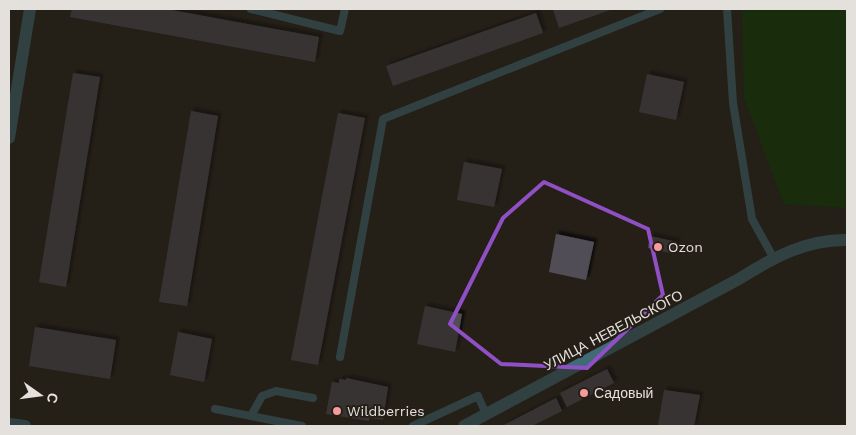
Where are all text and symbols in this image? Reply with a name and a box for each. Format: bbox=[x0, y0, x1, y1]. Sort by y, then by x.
place label: Ozon bbox=[668, 239, 703, 255]
marker: Ozon bbox=[652, 241, 664, 253]
street label: УЛИЦА НЕВЕЛЬСКОГО bbox=[541, 286, 685, 373]
north arrow bbox=[15, 370, 65, 420]
place label: Садовый bbox=[594, 385, 653, 401]
marker: Садовый bbox=[578, 387, 590, 399]
text: С bbox=[44, 391, 62, 405]
place label: Wildberries bbox=[347, 403, 425, 419]
marker: Wildberries bbox=[331, 405, 343, 417]

